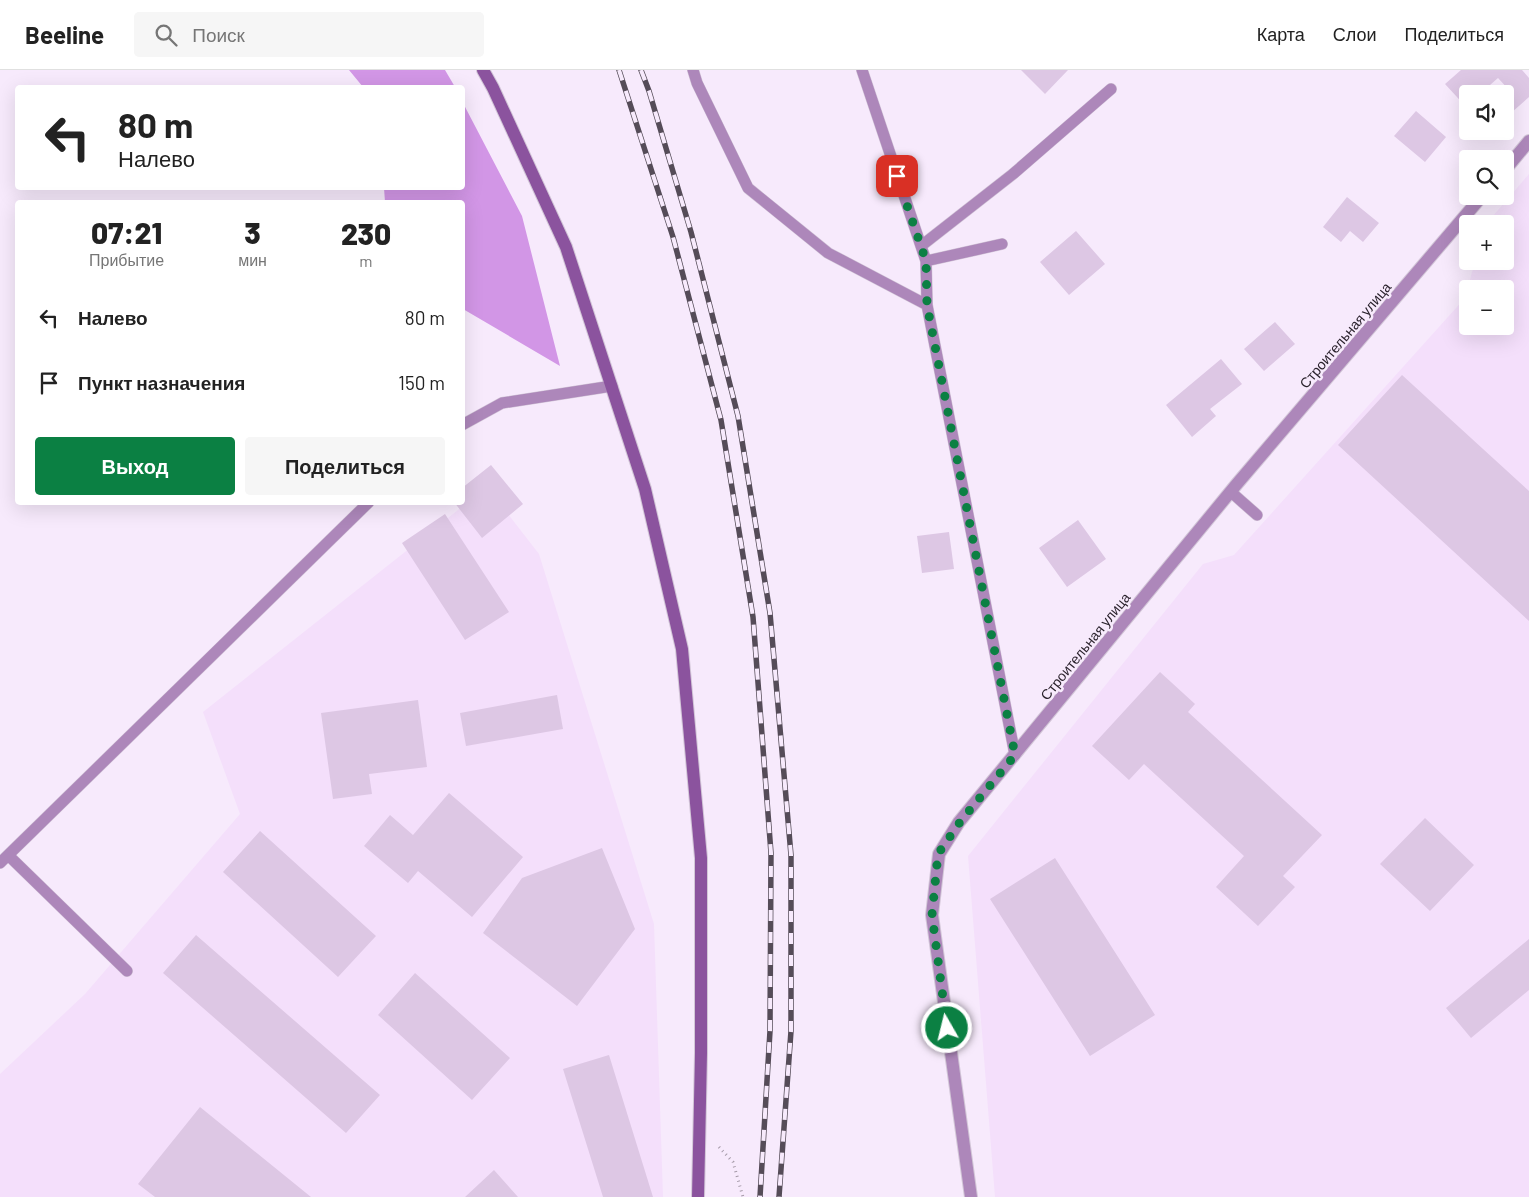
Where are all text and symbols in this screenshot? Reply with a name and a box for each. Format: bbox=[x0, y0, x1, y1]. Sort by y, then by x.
search box bbox=[134, 12, 484, 57]
text: Beeline bbox=[25, 20, 104, 49]
icon: search bbox=[152, 21, 180, 49]
text: Поиск bbox=[192, 23, 245, 46]
text: Карта bbox=[1257, 23, 1305, 45]
text: Слои bbox=[1333, 23, 1377, 45]
text: Поделиться bbox=[1405, 23, 1504, 45]
map controls bbox=[1459, 85, 1514, 335]
button: sound bbox=[1459, 85, 1514, 140]
text: 80 m bbox=[118, 103, 193, 145]
icon: left bbox=[35, 105, 100, 170]
text: Налево bbox=[118, 145, 195, 171]
button: search bbox=[1459, 150, 1514, 205]
pin bbox=[876, 155, 918, 197]
icon: arrive bbox=[883, 162, 911, 190]
text: 07:21 bbox=[91, 214, 162, 250]
text: 3 bbox=[244, 214, 261, 250]
text: 230 bbox=[341, 215, 391, 251]
button: + bbox=[1459, 215, 1514, 270]
text: Прибытие bbox=[89, 250, 164, 269]
text: мин bbox=[238, 250, 267, 269]
text: m bbox=[359, 251, 373, 270]
street label: Строительная улица bbox=[1296, 278, 1395, 392]
button: − bbox=[1459, 280, 1514, 335]
icon: left bbox=[35, 304, 63, 332]
text: Налево bbox=[78, 306, 148, 329]
text: 80 m bbox=[405, 306, 445, 329]
icon: arrive bbox=[35, 369, 63, 397]
text: Пункт назначения bbox=[78, 371, 245, 394]
text: 150 m bbox=[398, 371, 445, 394]
button: Выход bbox=[35, 437, 235, 495]
button: Поделиться bbox=[245, 437, 445, 495]
street label: Строительная улица bbox=[1036, 589, 1134, 703]
position arrow bbox=[920, 1001, 972, 1053]

